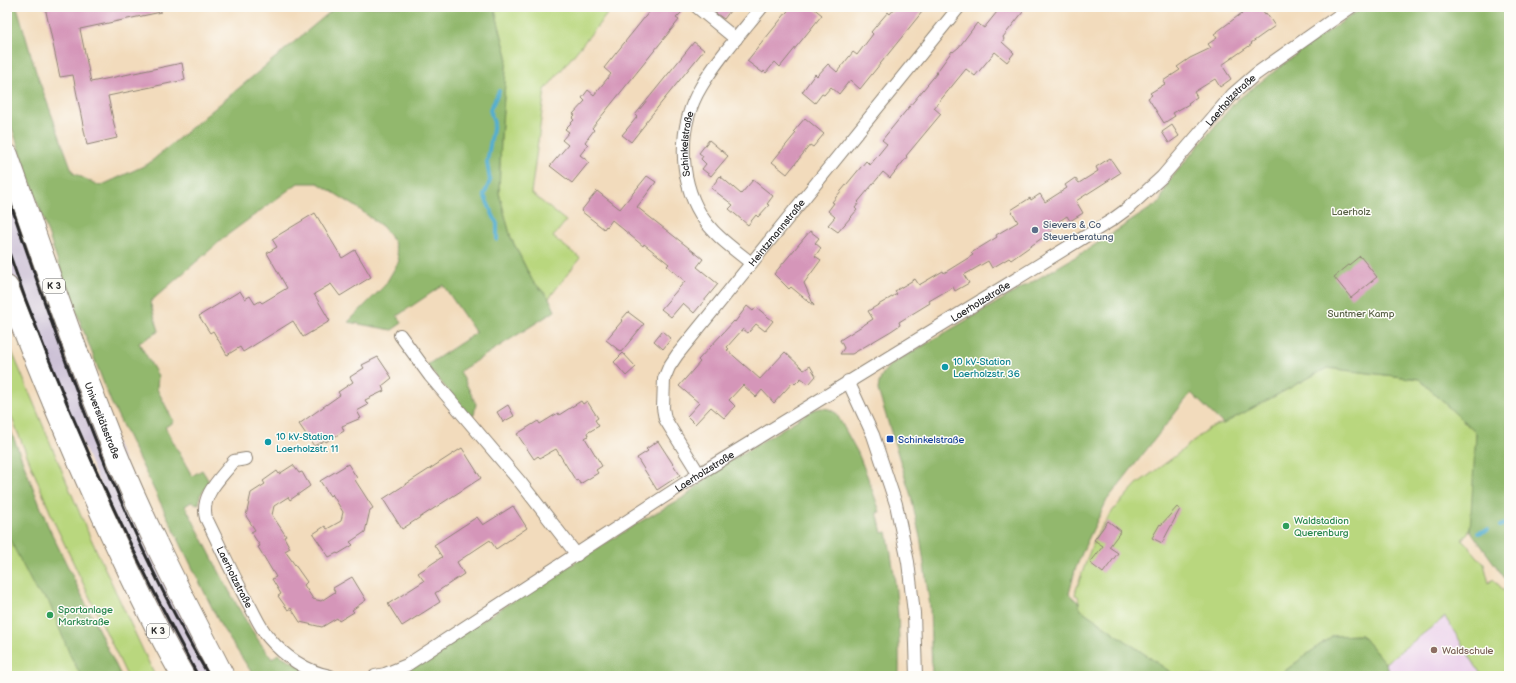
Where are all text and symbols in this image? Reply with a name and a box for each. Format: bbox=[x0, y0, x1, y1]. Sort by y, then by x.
street label: Laerholzstraße bbox=[1203, 72, 1259, 129]
street label: Schinkelstraße bbox=[679, 110, 697, 178]
street label: Heintzmannstraße bbox=[746, 197, 808, 269]
park label: Laerholz bbox=[1332, 206, 1371, 218]
place label: Sievers & Co Steuerberatung bbox=[1043, 219, 1114, 243]
marker: Sievers & Co Steuerberatung bbox=[1030, 225, 1040, 235]
road number: K 3 bbox=[43, 279, 65, 293]
street label: Laerholzstraße bbox=[949, 279, 1013, 325]
park label: Suntmer Kamp bbox=[1328, 308, 1395, 320]
place label: 10 kV-Station Laerholzstr. 36 bbox=[953, 356, 1020, 380]
marker: 10 kV-Station Laerholzstr. 36 bbox=[940, 362, 950, 372]
street label: Universitätsstraße bbox=[81, 380, 122, 461]
place label: 10 kV-Station Laerholzstr. 11 bbox=[276, 431, 338, 455]
marker: Schinkelstraße bbox=[885, 434, 895, 444]
place label: Schinkelstraße bbox=[898, 434, 964, 446]
marker: 10 kV-Station Laerholzstr. 11 bbox=[263, 437, 273, 447]
street label: Laerholzstraße bbox=[673, 449, 737, 495]
place label: Waldstadion Querenburg bbox=[1294, 515, 1349, 539]
marker: Waldstadion Querenburg bbox=[1281, 521, 1291, 531]
street label: Laerholzstraße bbox=[214, 545, 255, 610]
place label: Sportanlage Markstraße bbox=[58, 604, 113, 628]
marker: Sportanlage Markstraße bbox=[45, 610, 55, 620]
road number: K 3 bbox=[147, 624, 169, 638]
marker: Waldschule bbox=[1429, 645, 1439, 655]
place label: Waldschule bbox=[1442, 645, 1494, 657]

